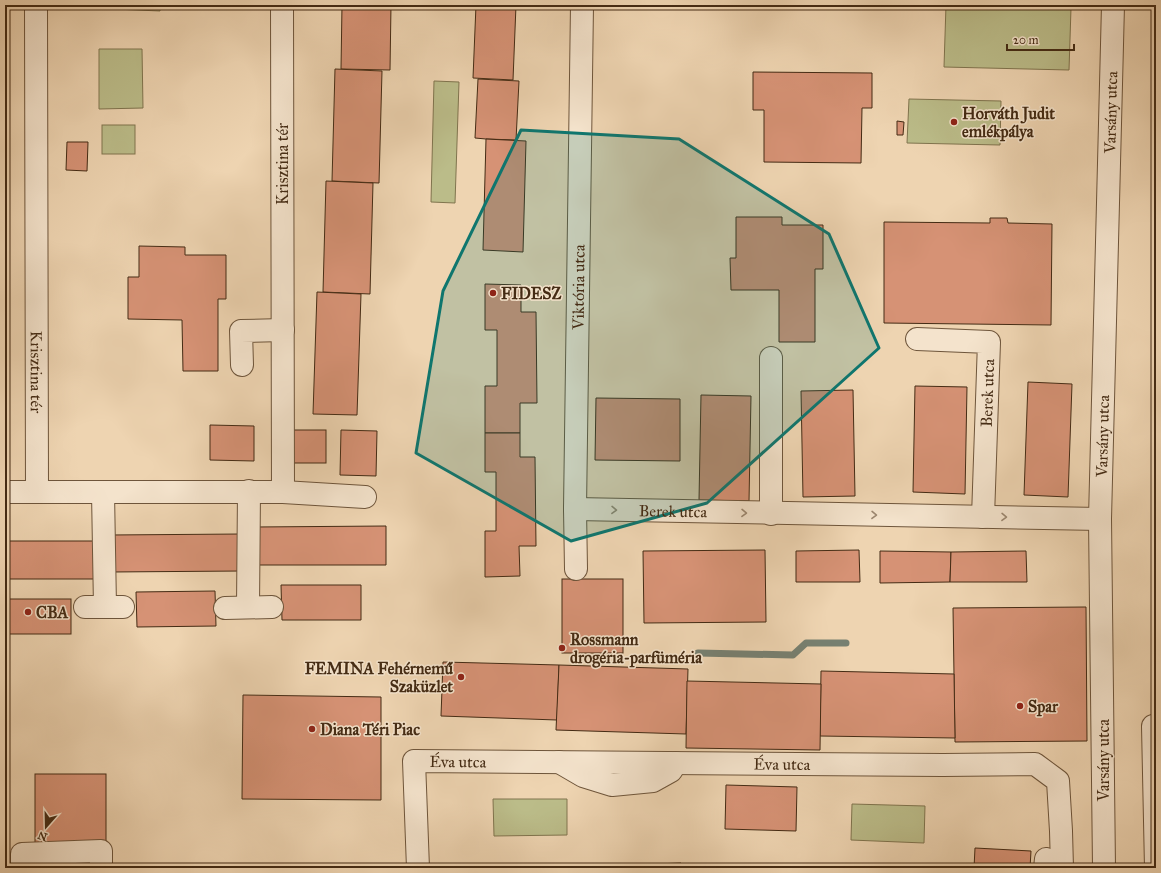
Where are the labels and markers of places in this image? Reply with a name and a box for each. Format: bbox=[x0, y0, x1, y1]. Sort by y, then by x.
place label: Horváth Judit emlékpálya bbox=[962, 104, 1055, 142]
marker: Horváth Judit emlékpálya bbox=[949, 117, 959, 127]
place label: FIDESZ bbox=[501, 284, 561, 303]
marker: FIDESZ bbox=[488, 288, 498, 298]
place label: CBA bbox=[36, 603, 68, 622]
marker: CBA bbox=[23, 607, 33, 617]
place label: Rossmann drogéria-parfüméria bbox=[570, 630, 703, 668]
marker: Rossmann drogéria-parfüméria bbox=[557, 643, 567, 653]
place label: FEMINA Fehérnemű Szaküzlet bbox=[305, 659, 453, 696]
marker: FEMINA Fehérnemű Szaküzlet bbox=[456, 672, 466, 682]
place label: Spar bbox=[1028, 697, 1059, 717]
marker: Spar bbox=[1015, 701, 1025, 711]
place label: Diana Téri Piac bbox=[320, 720, 420, 739]
marker: Diana Téri Piac bbox=[307, 724, 317, 734]

